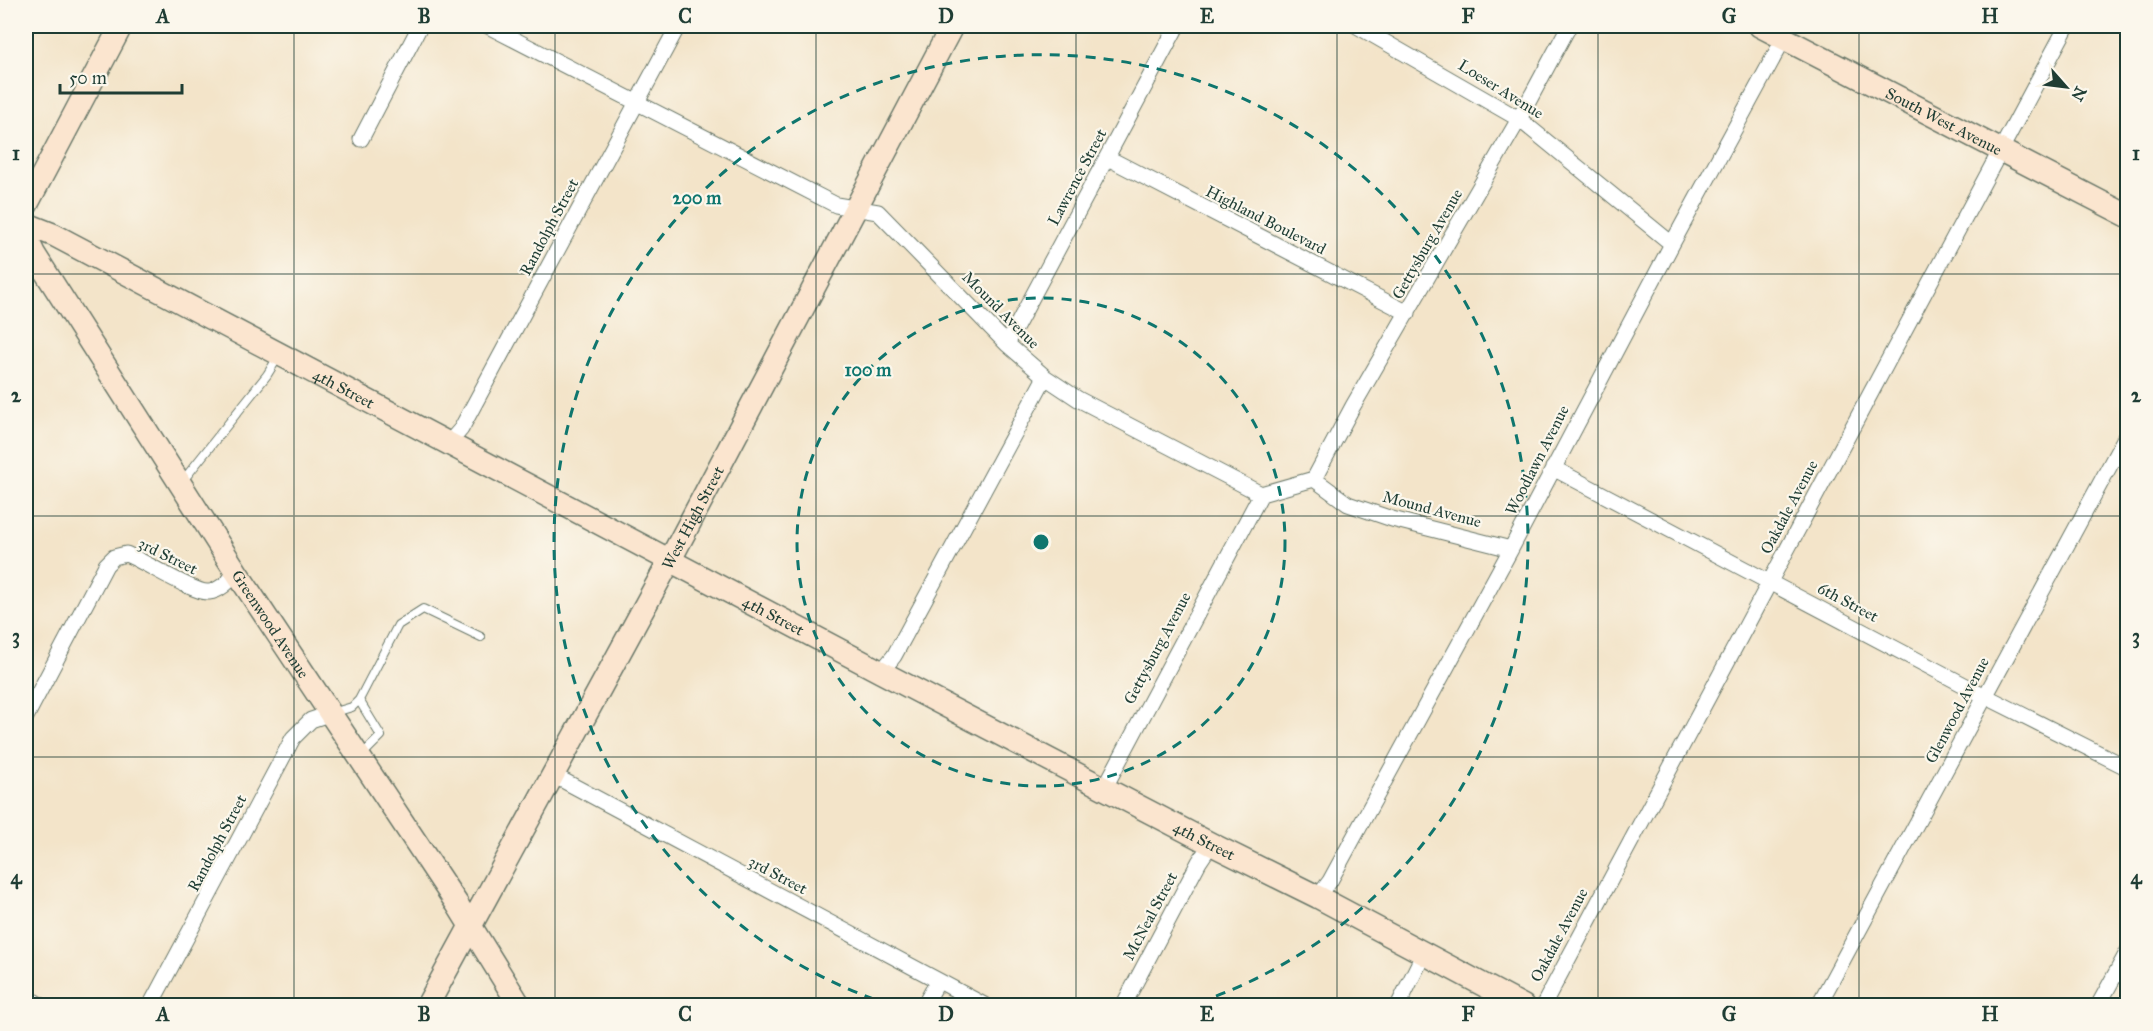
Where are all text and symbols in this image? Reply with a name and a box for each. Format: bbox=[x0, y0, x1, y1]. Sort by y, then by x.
text: A bbox=[154, 4, 170, 28]
text: B bbox=[417, 4, 431, 28]
text: C bbox=[678, 4, 692, 28]
text: D bbox=[938, 4, 954, 28]
text: E bbox=[1200, 4, 1215, 28]
text: F bbox=[1461, 4, 1475, 28]
text: G bbox=[1722, 4, 1737, 28]
text: H bbox=[1981, 4, 1999, 28]
street label: Loeser Avenue bbox=[1455, 55, 1547, 123]
scale bar bbox=[60, 57, 182, 95]
north arrow bbox=[2036, 57, 2096, 117]
text: 50 m bbox=[69, 67, 107, 89]
street label: South West Avenue bbox=[1883, 83, 2006, 159]
text: N bbox=[2067, 83, 2090, 105]
street label: Lawrence Street bbox=[1044, 125, 1111, 229]
text: 1 bbox=[12, 141, 20, 165]
text: 1 bbox=[2132, 141, 2140, 165]
street label: Randolph Street bbox=[515, 175, 583, 279]
street label: Highland Boulevard bbox=[1202, 181, 1329, 259]
street label: Gettysburg Avenue bbox=[1388, 185, 1467, 303]
text: 200 m bbox=[673, 187, 722, 209]
street label: Mound Avenue bbox=[959, 268, 1044, 353]
text: 100 m bbox=[845, 359, 892, 381]
street label: 4th Street bbox=[310, 364, 378, 412]
text: 2 bbox=[11, 383, 22, 407]
text: 2 bbox=[2131, 383, 2142, 407]
street label: Woodlawn Avenue bbox=[1501, 402, 1573, 518]
street label: Oakdale Avenue bbox=[1756, 457, 1822, 557]
street label: West High Street bbox=[657, 462, 728, 572]
street label: Mound Avenue bbox=[1381, 487, 1484, 531]
centre of rings bbox=[1031, 532, 1051, 552]
street label: 3rd Street bbox=[135, 534, 201, 579]
street label: Greenwood Avenue bbox=[228, 566, 314, 682]
street label: 6th Street bbox=[1814, 578, 1882, 626]
street label: Gettysburg Avenue bbox=[1119, 588, 1196, 708]
street label: 4th Street bbox=[740, 591, 808, 639]
text: 3 bbox=[12, 624, 20, 649]
text: 3 bbox=[2132, 624, 2140, 649]
street label: Glenwood Avenue bbox=[1921, 653, 1993, 766]
street label: Randolph Street bbox=[183, 791, 251, 895]
street label: 4th Street bbox=[1170, 817, 1239, 864]
street label: 3rd Street bbox=[745, 852, 811, 898]
text: 4 bbox=[10, 865, 22, 890]
text: 4 bbox=[2130, 865, 2142, 890]
street label: McNeal Street bbox=[1119, 868, 1181, 963]
street label: Oakdale Avenue bbox=[1526, 885, 1592, 985]
text: A bbox=[154, 1002, 170, 1026]
text: B bbox=[417, 1002, 431, 1026]
text: C bbox=[678, 1002, 692, 1026]
text: D bbox=[938, 1002, 954, 1026]
text: E bbox=[1200, 1002, 1215, 1026]
text: F bbox=[1461, 1002, 1475, 1026]
text: G bbox=[1722, 1002, 1737, 1026]
text: H bbox=[1981, 1002, 1999, 1026]

